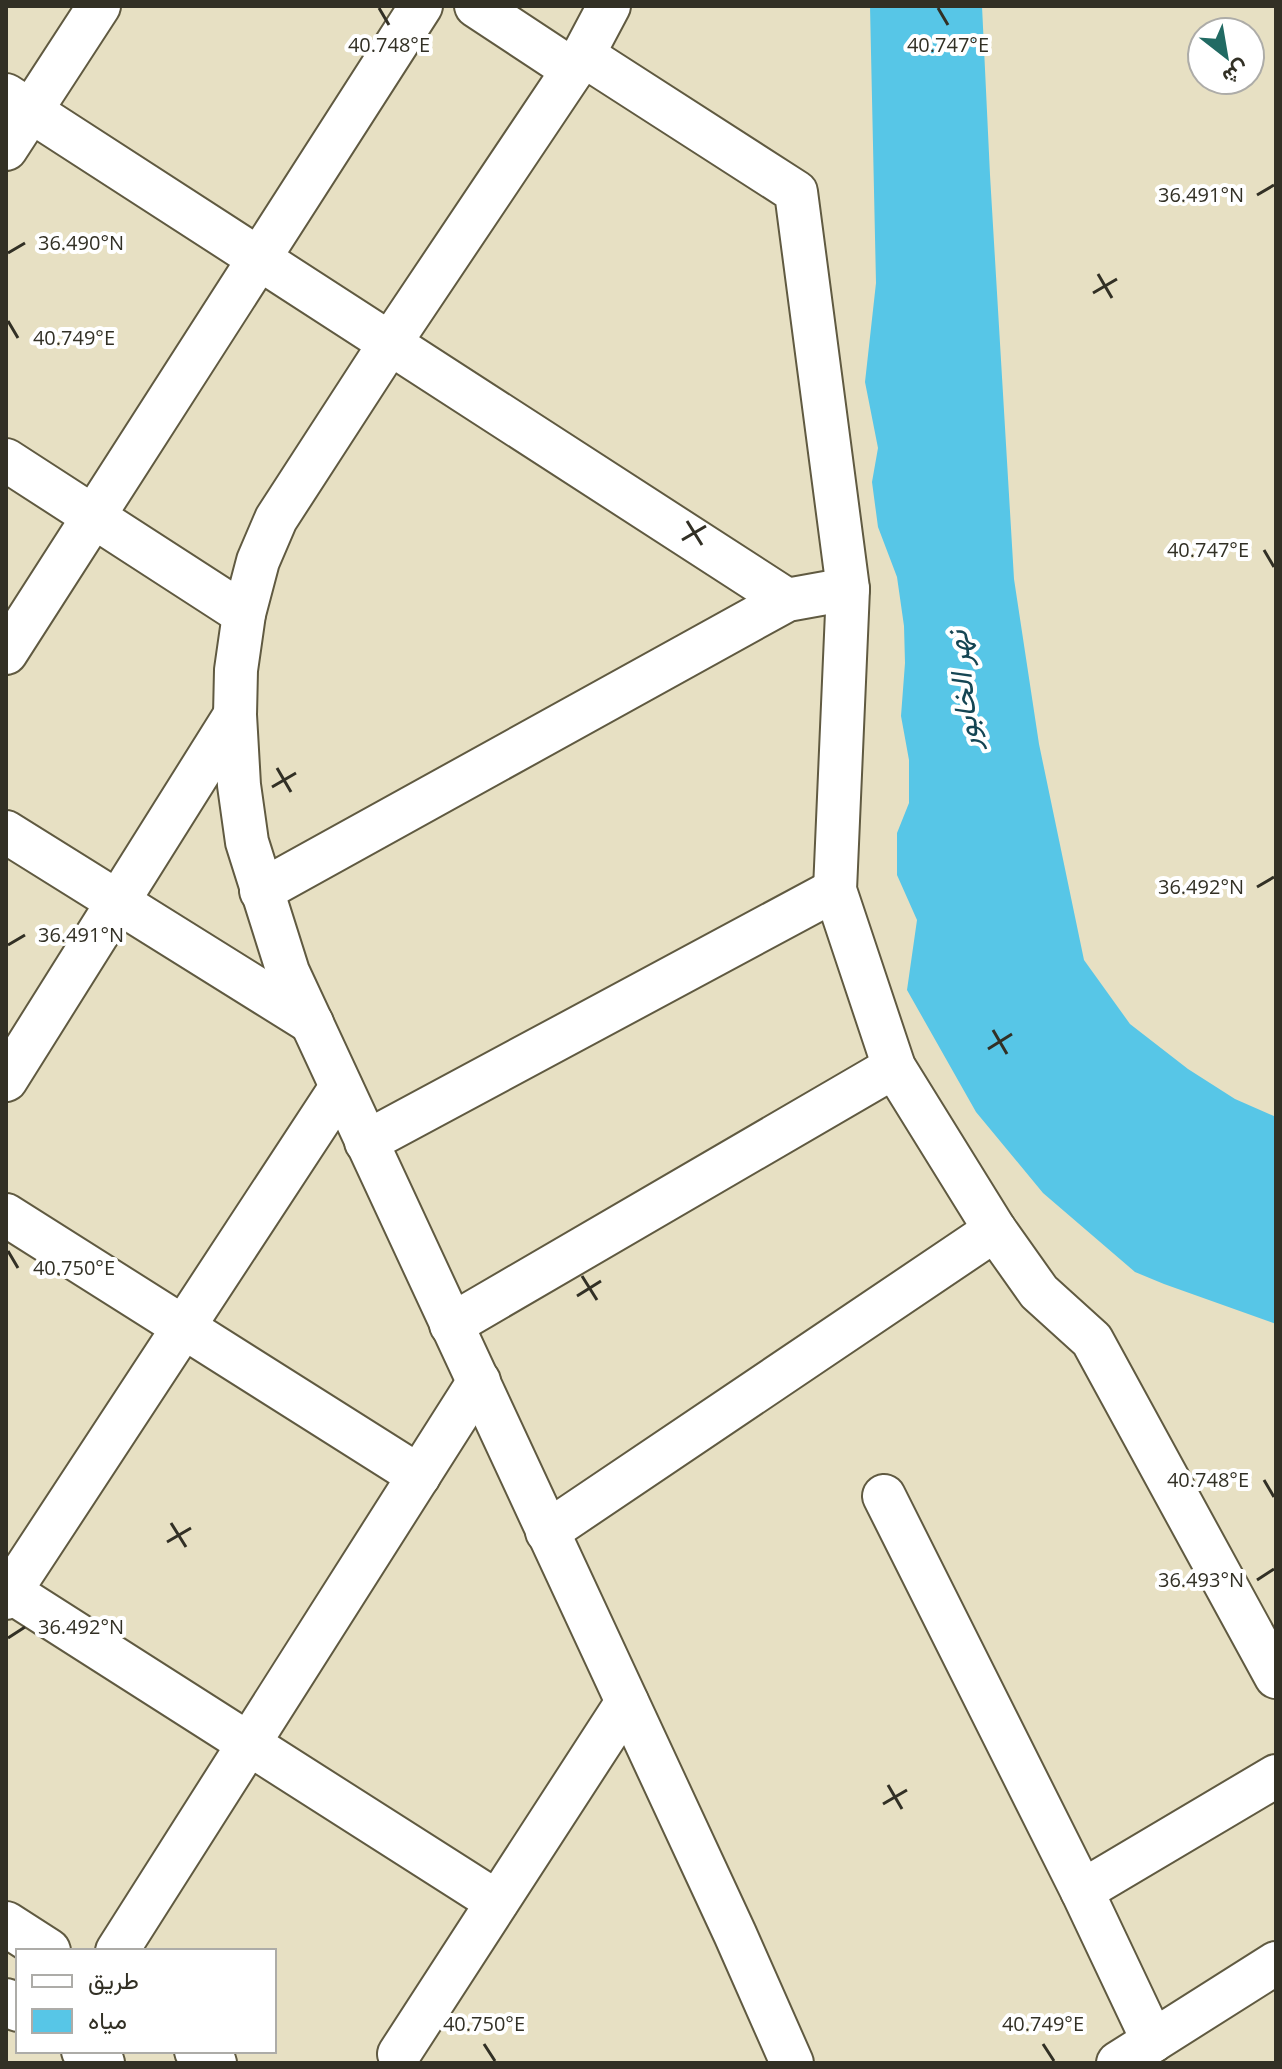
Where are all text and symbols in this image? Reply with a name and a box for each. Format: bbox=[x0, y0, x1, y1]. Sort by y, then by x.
north arrow bbox=[1186, 16, 1266, 96]
text: 40.748°E bbox=[348, 31, 430, 58]
text: 40.747°E bbox=[907, 31, 989, 58]
text: ش bbox=[1218, 54, 1256, 94]
text: 36.491°N bbox=[1158, 181, 1244, 208]
text: 36.490°N bbox=[38, 229, 124, 256]
text: 40.749°E bbox=[33, 324, 115, 351]
text: 40.747°E bbox=[1167, 536, 1249, 563]
water label: نهر الخابور bbox=[935, 627, 988, 754]
text: 36.492°N bbox=[1158, 873, 1244, 900]
text: 36.491°N bbox=[38, 921, 124, 948]
text: 40.750°E bbox=[33, 1254, 115, 1281]
text: 40.748°E bbox=[1167, 1466, 1249, 1493]
text: 36.493°N bbox=[1158, 1566, 1244, 1593]
text: 36.492°N bbox=[38, 1613, 124, 1640]
legend bbox=[16, 1949, 276, 2053]
text: طريق bbox=[88, 1963, 139, 1996]
text: مياه bbox=[88, 2003, 127, 2036]
text: 40.750°E bbox=[443, 2010, 525, 2037]
text: 40.749°E bbox=[1002, 2010, 1084, 2037]

